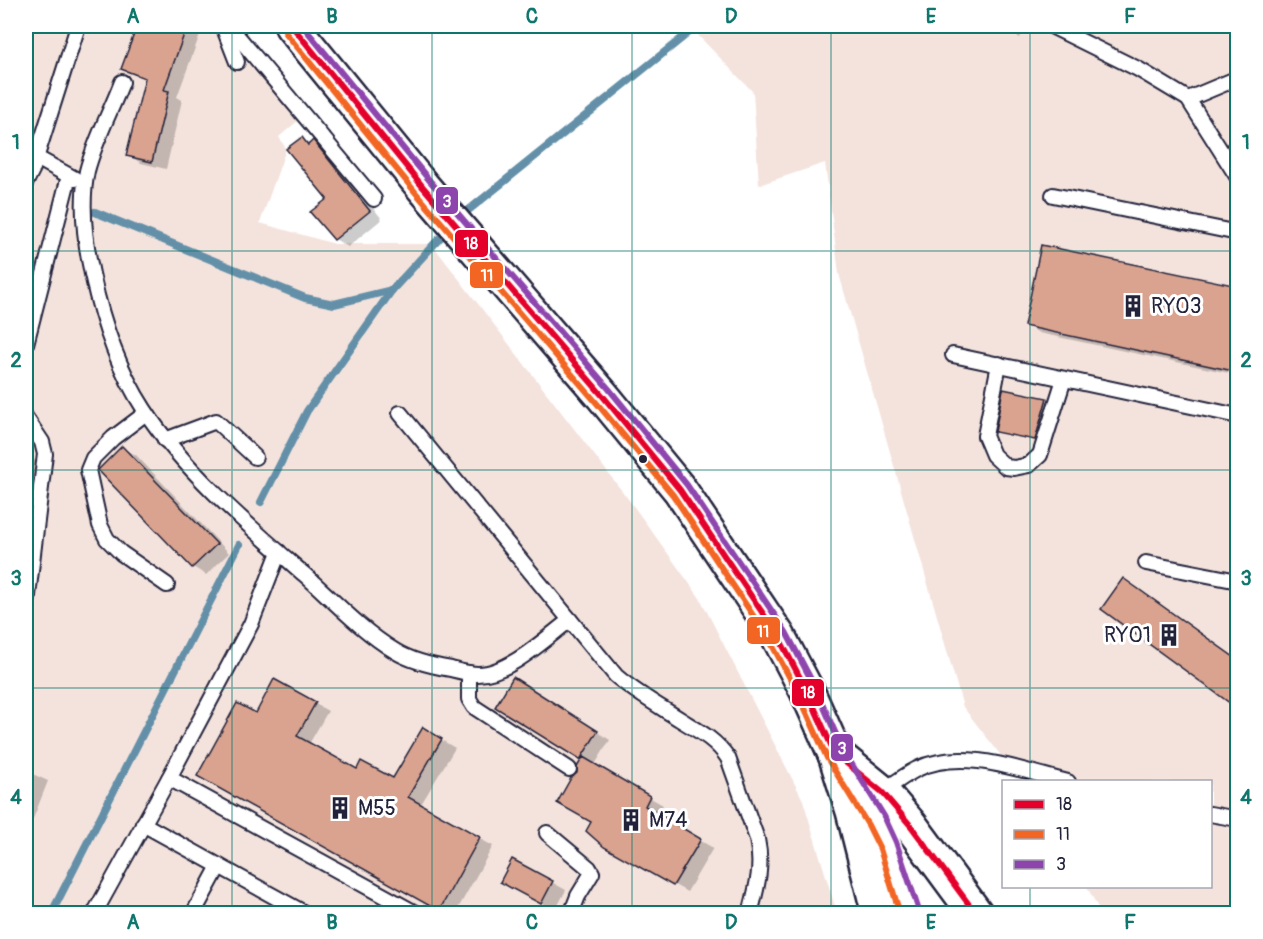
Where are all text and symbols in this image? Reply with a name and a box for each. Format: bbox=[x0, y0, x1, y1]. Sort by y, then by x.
text: A bbox=[127, 4, 140, 29]
text: B bbox=[326, 4, 338, 29]
text: C bbox=[526, 4, 538, 29]
text: D bbox=[725, 4, 738, 29]
text: E bbox=[926, 4, 937, 29]
text: F bbox=[1124, 4, 1136, 29]
text: 1 bbox=[12, 130, 20, 155]
text: 1 bbox=[1242, 130, 1250, 155]
line badge: 3 bbox=[435, 186, 459, 215]
text: 3 bbox=[443, 192, 452, 212]
line badge: 18 bbox=[454, 229, 489, 258]
text: 18 bbox=[464, 234, 478, 254]
line badge: 11 bbox=[469, 261, 504, 289]
text: 11 bbox=[481, 266, 493, 286]
building icon: RY03 bbox=[1120, 293, 1146, 319]
place label: RY03 bbox=[1151, 293, 1201, 320]
text: 2 bbox=[10, 348, 22, 373]
text: 2 bbox=[1240, 348, 1252, 373]
unlabelled marker bbox=[637, 453, 649, 465]
text: 3 bbox=[10, 566, 22, 591]
text: 3 bbox=[1240, 566, 1252, 591]
line badge: 11 bbox=[746, 616, 781, 645]
text: 11 bbox=[757, 622, 769, 642]
place label: RY01 bbox=[1104, 622, 1151, 649]
building icon: RY01 bbox=[1156, 622, 1182, 648]
line badge: 18 bbox=[791, 678, 825, 707]
text: 18 bbox=[801, 683, 815, 703]
line badge: 3 bbox=[830, 733, 854, 762]
text: 3 bbox=[838, 739, 847, 759]
legend bbox=[1002, 780, 1212, 888]
text: 4 bbox=[10, 785, 22, 810]
text: 4 bbox=[1240, 785, 1252, 810]
text: 18 bbox=[1056, 793, 1072, 816]
building icon: M55 bbox=[327, 795, 353, 821]
place label: M55 bbox=[358, 795, 396, 822]
building icon: M74 bbox=[618, 807, 644, 833]
place label: M74 bbox=[649, 807, 687, 834]
text: 11 bbox=[1056, 823, 1070, 846]
text: 3 bbox=[1056, 853, 1066, 876]
text: A bbox=[127, 910, 140, 935]
text: B bbox=[326, 910, 338, 935]
text: C bbox=[526, 910, 538, 935]
text: D bbox=[725, 910, 738, 935]
text: E bbox=[926, 910, 937, 935]
text: F bbox=[1124, 910, 1136, 935]

